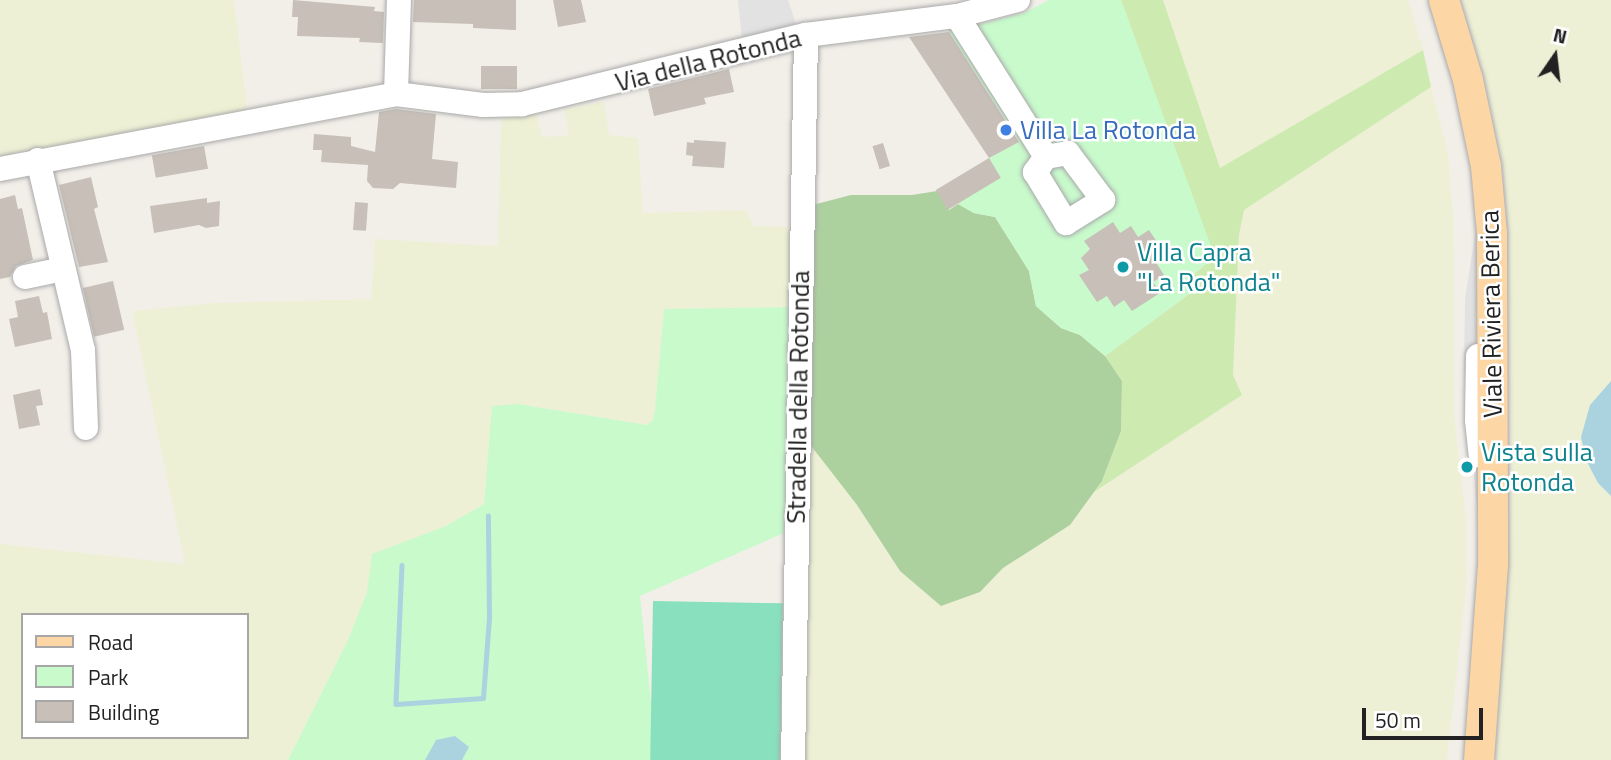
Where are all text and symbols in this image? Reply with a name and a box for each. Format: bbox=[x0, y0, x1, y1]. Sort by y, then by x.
text: N bbox=[1550, 19, 1570, 51]
north arrow bbox=[1520, 21, 1590, 91]
street label: Via della Rotonda bbox=[612, 22, 804, 98]
place label: Villa La Rotonda bbox=[1020, 114, 1196, 146]
marker: Villa La Rotonda bbox=[998, 122, 1014, 138]
street label: Viale Riviera Berica bbox=[1474, 210, 1508, 418]
place label: Villa Capra "La Rotonda" bbox=[1137, 236, 1280, 298]
marker: Villa Capra "La Rotonda" bbox=[1115, 259, 1131, 275]
street label: Stradella della Rotonda bbox=[780, 270, 816, 524]
place label: Vista sulla Rotonda bbox=[1481, 436, 1593, 498]
marker: Vista sulla Rotonda bbox=[1459, 459, 1475, 475]
legend bbox=[21, 613, 248, 739]
text: Road bbox=[88, 626, 133, 658]
text: Park bbox=[88, 661, 128, 693]
scale bar bbox=[1366, 694, 1487, 738]
text: Building bbox=[88, 696, 159, 728]
text: 50 m bbox=[1375, 704, 1421, 736]

